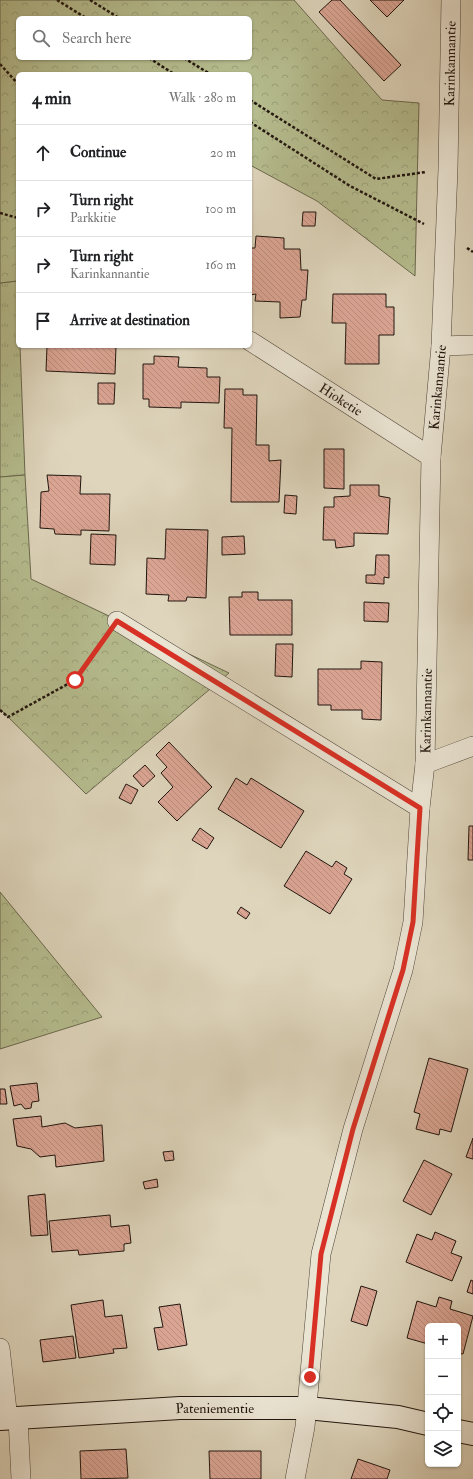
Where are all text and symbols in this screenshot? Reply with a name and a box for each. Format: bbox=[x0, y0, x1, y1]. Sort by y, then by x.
search box bbox=[16, 16, 252, 60]
street label: Karinkannantie bbox=[441, 21, 459, 106]
icon: search bbox=[30, 27, 52, 49]
text: Search here bbox=[62, 29, 131, 48]
text: 4 min bbox=[32, 88, 71, 109]
text: Walk · 280 m bbox=[169, 90, 236, 106]
icon: ahead bbox=[32, 142, 54, 164]
text: Continue bbox=[70, 143, 126, 162]
text: 20 m bbox=[210, 145, 236, 161]
text: Turn right bbox=[70, 191, 133, 210]
icon: right bbox=[32, 198, 54, 220]
text: 100 m bbox=[205, 201, 236, 217]
text: Parkkitie bbox=[70, 210, 116, 226]
text: Turn right bbox=[70, 247, 133, 266]
icon: right bbox=[32, 254, 54, 276]
text: 160 m bbox=[205, 257, 236, 273]
text: Karinkannantie bbox=[70, 266, 149, 282]
icon: arrive bbox=[32, 310, 54, 332]
text: Arrive at destination bbox=[70, 311, 190, 330]
street label: Karinkannantie bbox=[425, 344, 450, 431]
street label: Hioketie bbox=[316, 379, 366, 420]
street label: Karinkannantie bbox=[417, 668, 435, 754]
route start bbox=[66, 671, 84, 689]
map controls bbox=[425, 1323, 461, 1467]
button: + bbox=[425, 1323, 461, 1359]
button: − bbox=[425, 1359, 461, 1395]
route end bbox=[301, 1368, 319, 1386]
button: locate bbox=[425, 1395, 461, 1431]
street label: Pateniementie bbox=[175, 1399, 254, 1417]
button: layers bbox=[425, 1431, 461, 1467]

